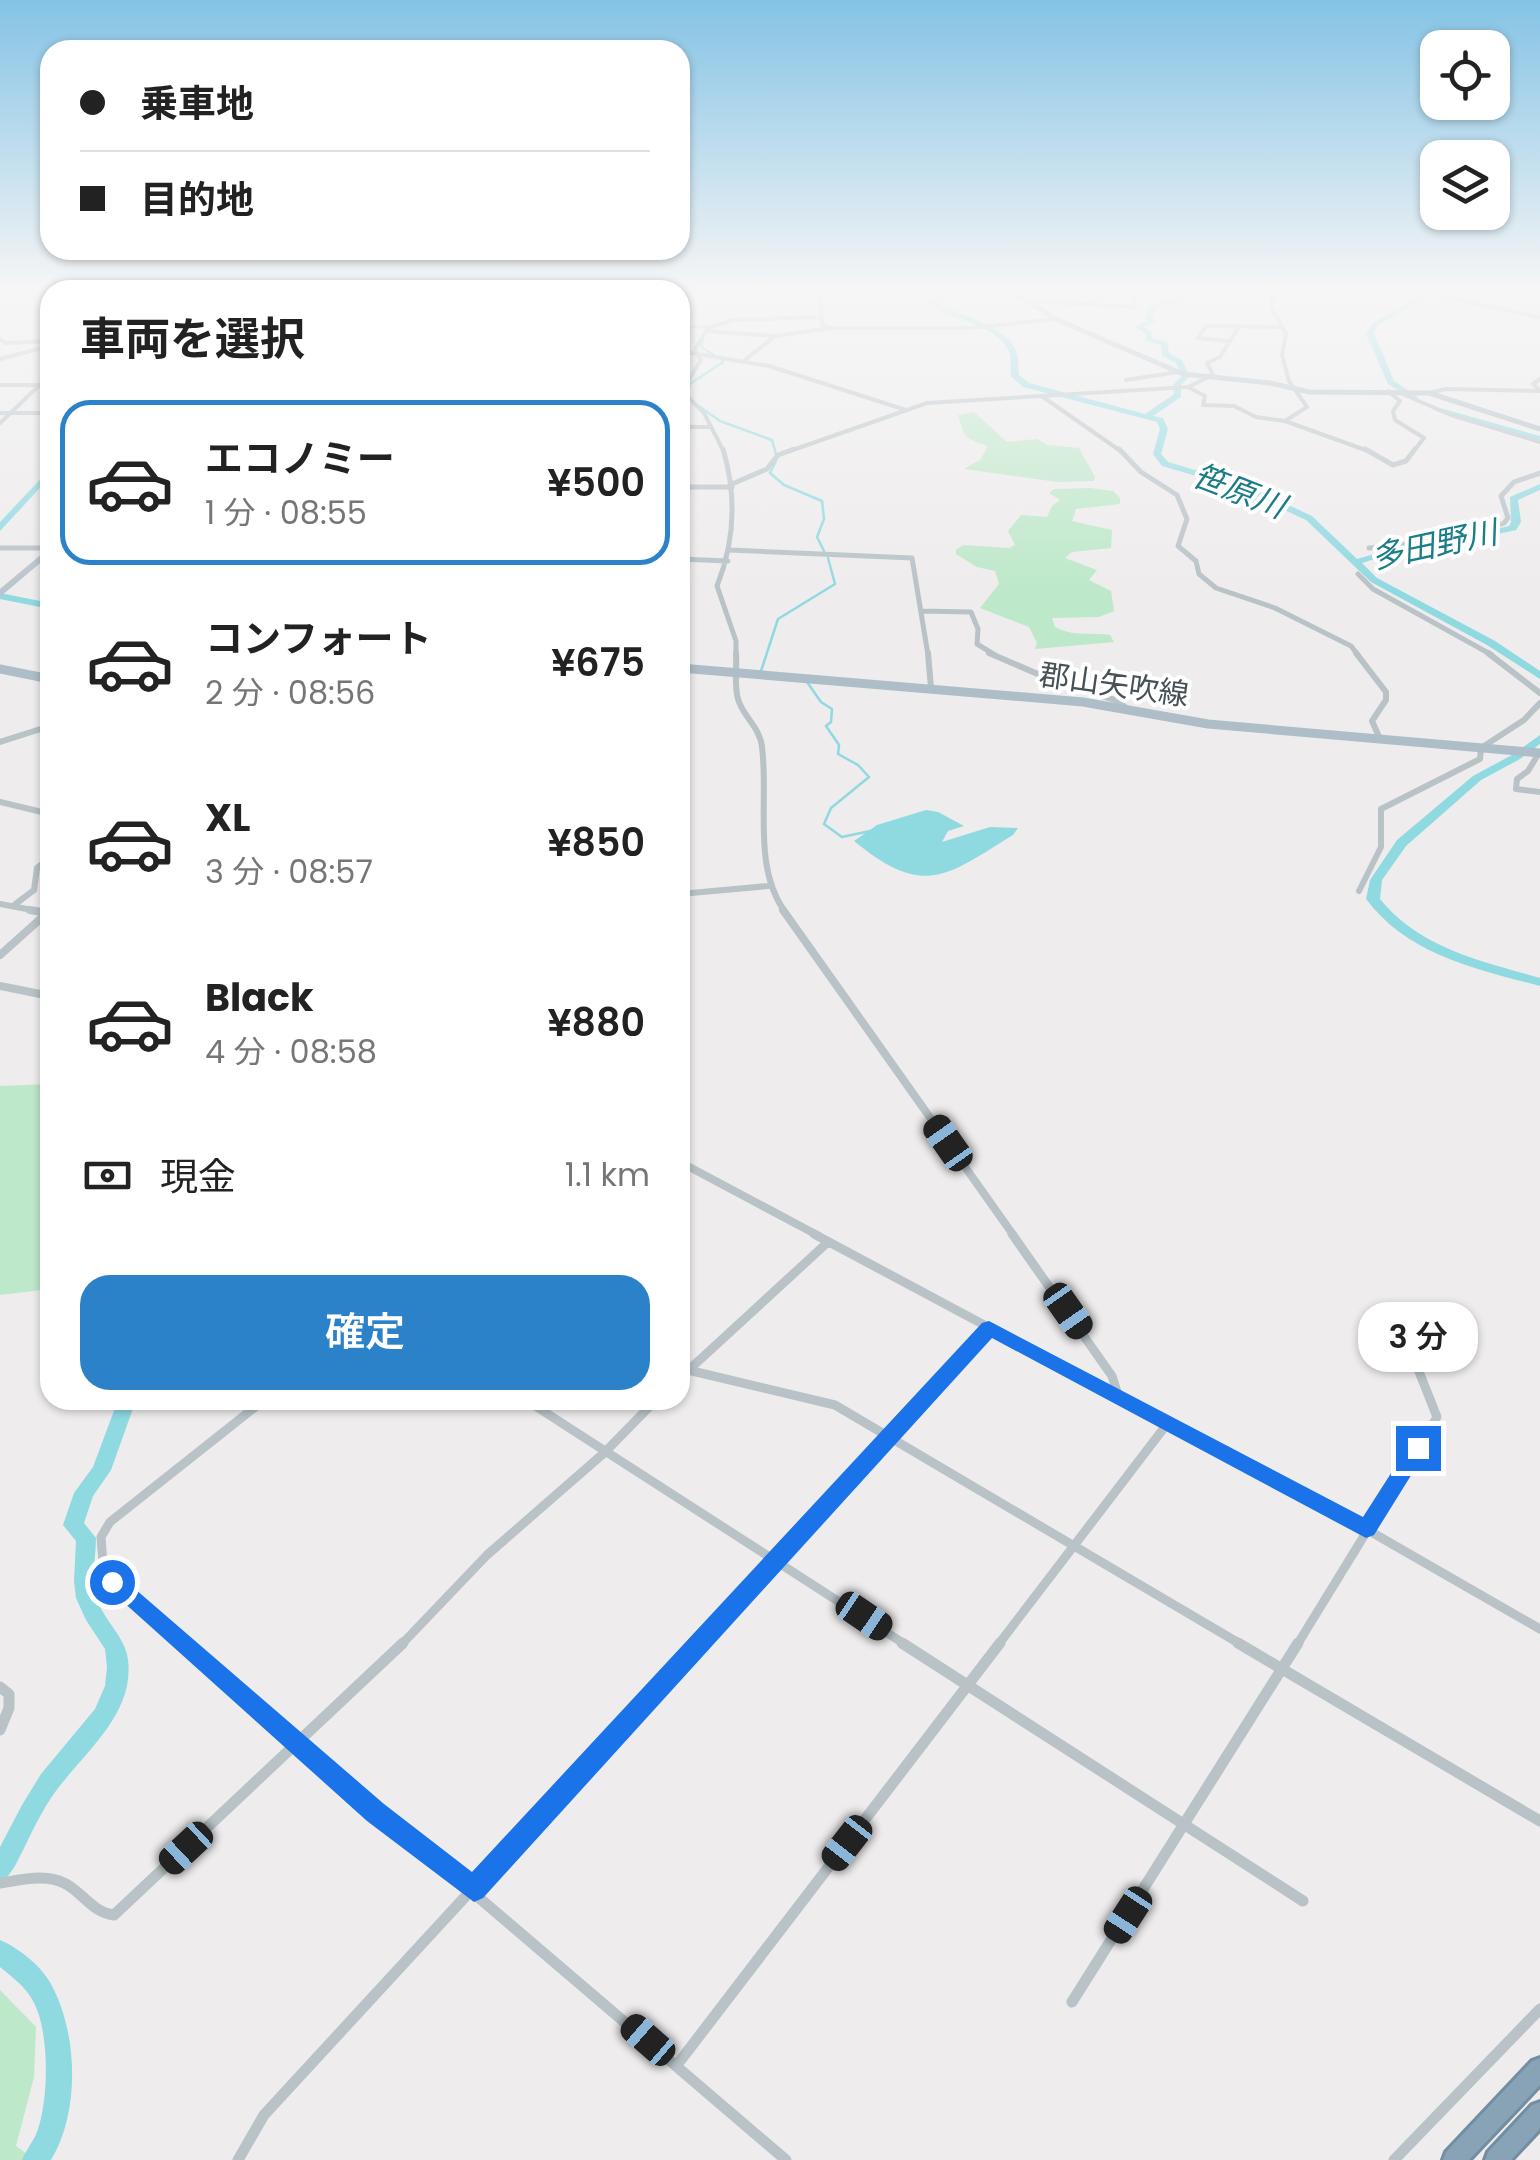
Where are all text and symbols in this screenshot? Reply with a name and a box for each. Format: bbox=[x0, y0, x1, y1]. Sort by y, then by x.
map controls bbox=[1420, 30, 1510, 230]
button: locate bbox=[1420, 30, 1510, 120]
text: 乗車地 bbox=[140, 77, 254, 130]
button: layers bbox=[1420, 140, 1510, 230]
text: 目的地 bbox=[140, 173, 254, 226]
text: 車両を選択 bbox=[80, 308, 305, 371]
text: エコノミー bbox=[205, 432, 395, 485]
icon: car bbox=[85, 438, 175, 528]
water label: 笹原川 bbox=[1186, 452, 1295, 530]
text: ¥500 bbox=[547, 456, 645, 509]
text: 1 分 · 08:55 bbox=[205, 490, 367, 535]
water label: 多田野川 bbox=[1367, 509, 1504, 580]
text: コンフォート bbox=[205, 612, 432, 665]
icon: car bbox=[85, 618, 175, 708]
text: ¥675 bbox=[551, 636, 645, 689]
street label: 郡山矢吹線 bbox=[1037, 653, 1191, 716]
text: 2 分 · 08:56 bbox=[205, 670, 375, 715]
text: XL bbox=[205, 791, 250, 844]
icon: car bbox=[85, 798, 175, 888]
text: ¥850 bbox=[547, 816, 645, 869]
text: 3 分 · 08:57 bbox=[205, 849, 373, 894]
text: Black bbox=[205, 971, 314, 1024]
icon: car bbox=[85, 978, 175, 1068]
text: ¥880 bbox=[547, 996, 645, 1049]
text: 4 分 · 08:58 bbox=[205, 1029, 377, 1074]
car bbox=[919, 1110, 977, 1176]
icon: cash bbox=[80, 1148, 135, 1203]
text: 現金 bbox=[160, 1150, 236, 1203]
text: 1.1 km bbox=[565, 1152, 650, 1197]
button: 確定 bbox=[80, 1275, 650, 1390]
car bbox=[1039, 1278, 1097, 1344]
callout: 3 分 bbox=[1358, 1303, 1478, 1373]
text: 3 分 bbox=[1389, 1314, 1447, 1359]
route end bbox=[1396, 1426, 1441, 1471]
route start bbox=[90, 1560, 135, 1605]
car bbox=[831, 1587, 897, 1645]
car bbox=[817, 1810, 877, 1876]
car bbox=[154, 1817, 218, 1879]
car bbox=[1099, 1882, 1157, 1948]
car bbox=[616, 2009, 680, 2071]

